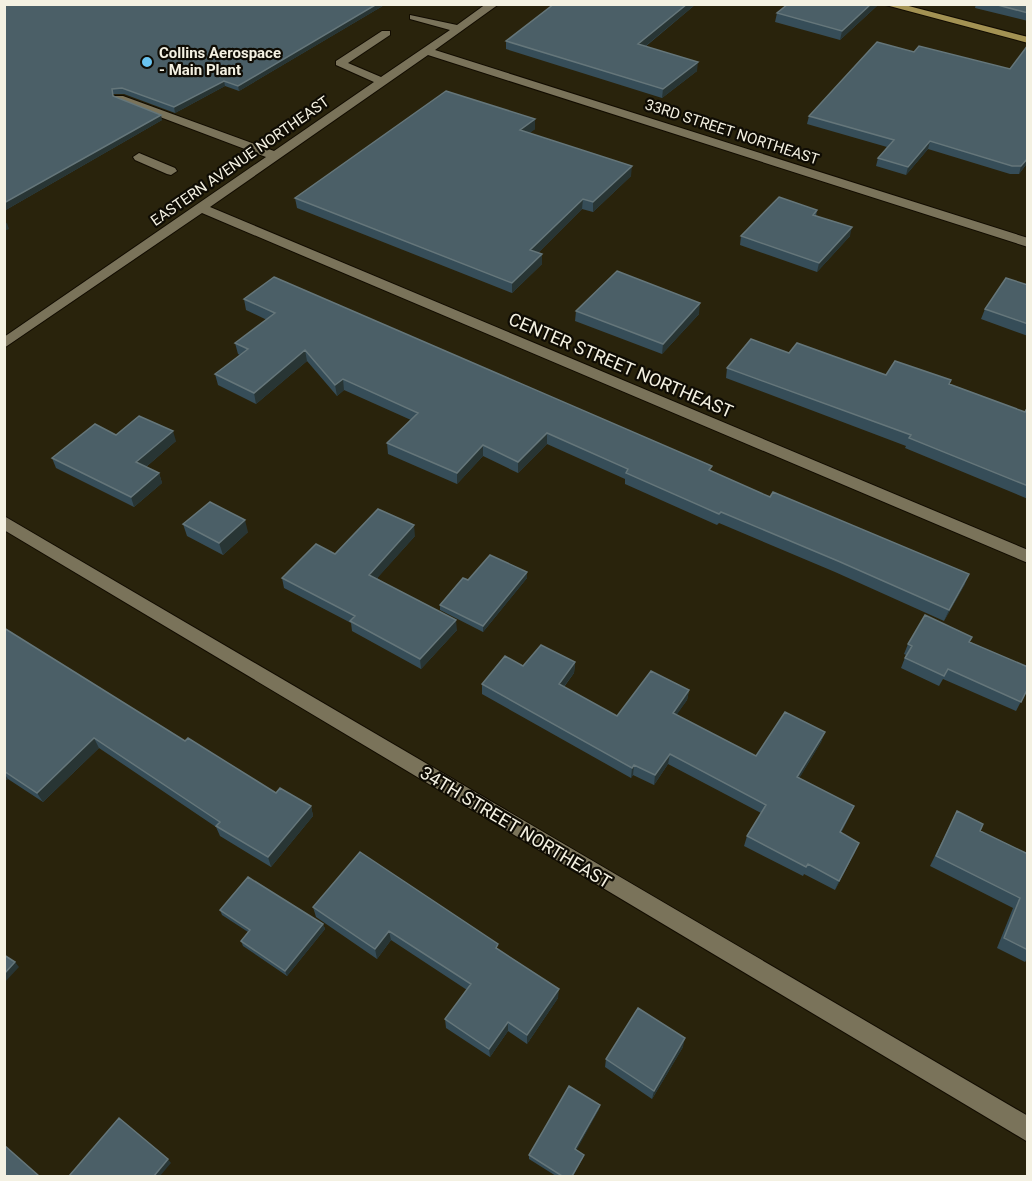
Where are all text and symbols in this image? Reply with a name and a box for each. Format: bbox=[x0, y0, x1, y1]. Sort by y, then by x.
place label: Collins Aerospace - Main Plant bbox=[159, 44, 281, 79]
marker: Collins Aerospace - Main Plant bbox=[140, 55, 154, 69]
street label: EASTERN AVENUE NORTHEAST bbox=[147, 92, 333, 230]
street label: 33RD STREET NORTHEAST bbox=[643, 95, 821, 169]
street label: CENTER STREET NORTHEAST bbox=[506, 308, 737, 422]
street label: 34TH STREET NORTHEAST bbox=[417, 762, 615, 892]

